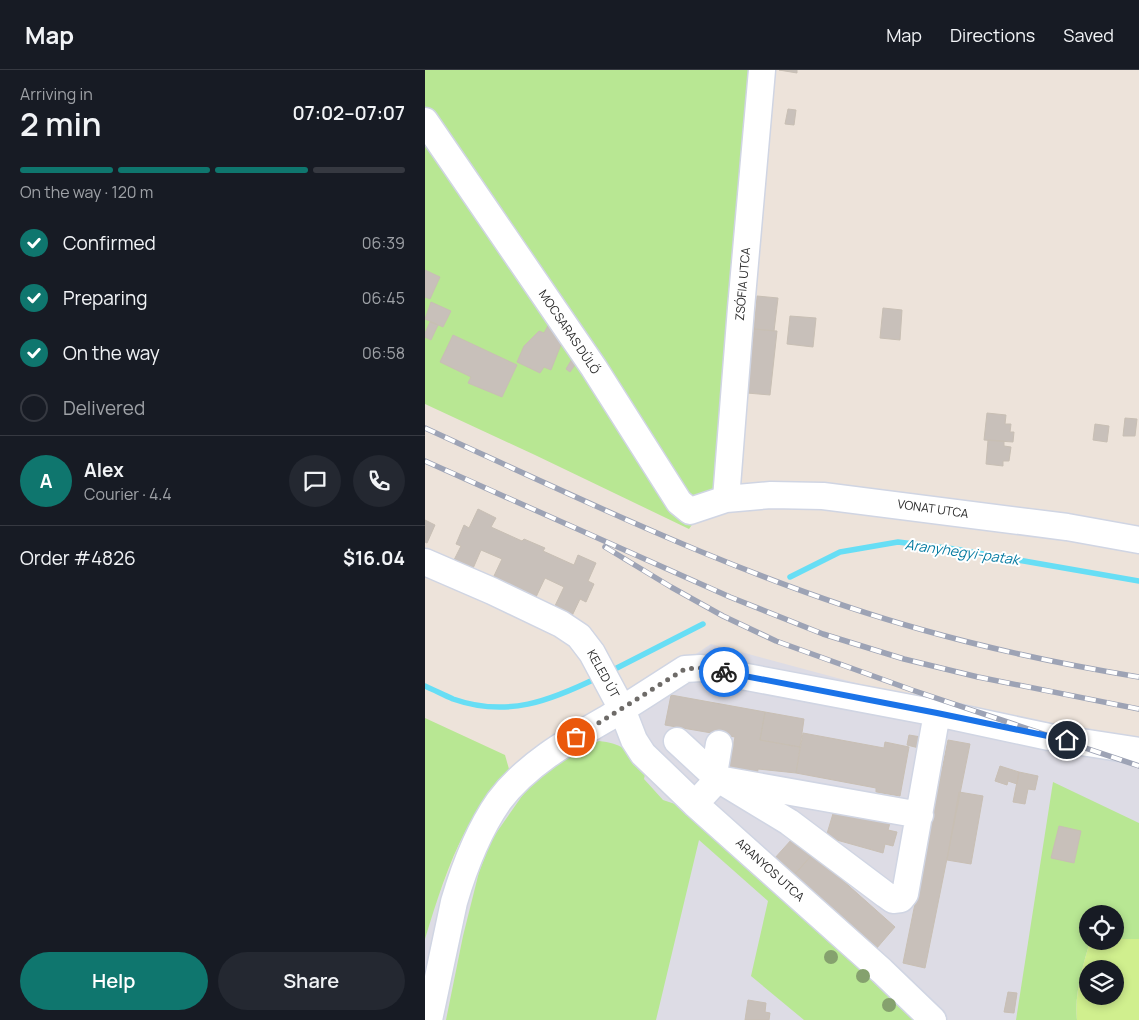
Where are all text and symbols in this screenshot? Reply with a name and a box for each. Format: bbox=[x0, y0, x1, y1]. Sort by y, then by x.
text: Map bbox=[25, 18, 74, 51]
text: Map bbox=[886, 23, 922, 47]
text: Directions bbox=[950, 23, 1035, 47]
text: Saved bbox=[1063, 23, 1114, 47]
text: Arriving in bbox=[20, 83, 93, 105]
text: 07:02–07:07 bbox=[293, 100, 405, 126]
text: 2 min bbox=[20, 102, 102, 146]
text: On the way · 120 m bbox=[20, 181, 153, 203]
icon: check bbox=[20, 229, 48, 257]
text: Confirmed bbox=[63, 230, 156, 256]
text: 06:39 bbox=[362, 232, 405, 254]
street label: ZSÓFIA UTCA bbox=[731, 246, 754, 321]
icon: check bbox=[20, 284, 48, 312]
text: Preparing bbox=[63, 285, 148, 311]
street label: MOCSARAS DŰLŐ bbox=[535, 286, 604, 378]
text: 06:45 bbox=[362, 287, 405, 309]
icon: check bbox=[20, 339, 48, 367]
text: On the way bbox=[63, 340, 160, 366]
text: 06:58 bbox=[362, 342, 405, 364]
text: Delivered bbox=[63, 395, 145, 421]
button: chat bbox=[289, 455, 341, 507]
button: phone bbox=[353, 455, 405, 507]
text: Alex bbox=[84, 457, 124, 483]
text: A bbox=[40, 468, 52, 494]
text: Courier · 4.4 bbox=[84, 483, 172, 505]
street label: VONAT UTCA bbox=[896, 495, 970, 522]
water label: Aranyhegyi-patak bbox=[904, 534, 1022, 569]
text: Order #4826 bbox=[20, 545, 136, 571]
text: $16.04 bbox=[343, 545, 405, 571]
street label: KELED ÚT bbox=[583, 646, 624, 702]
courier bbox=[699, 647, 749, 697]
icon: bike bbox=[710, 658, 738, 686]
pin bbox=[555, 716, 597, 758]
pin bbox=[1046, 719, 1088, 761]
icon: bag bbox=[562, 723, 590, 751]
icon: home bbox=[1053, 726, 1081, 754]
street label: ARANYOS UTCA bbox=[732, 834, 809, 905]
map controls bbox=[1079, 905, 1124, 1005]
button: locate bbox=[1079, 905, 1124, 950]
button: Help bbox=[20, 952, 208, 1010]
button: Share bbox=[218, 952, 405, 1010]
button: layers bbox=[1079, 960, 1124, 1005]

